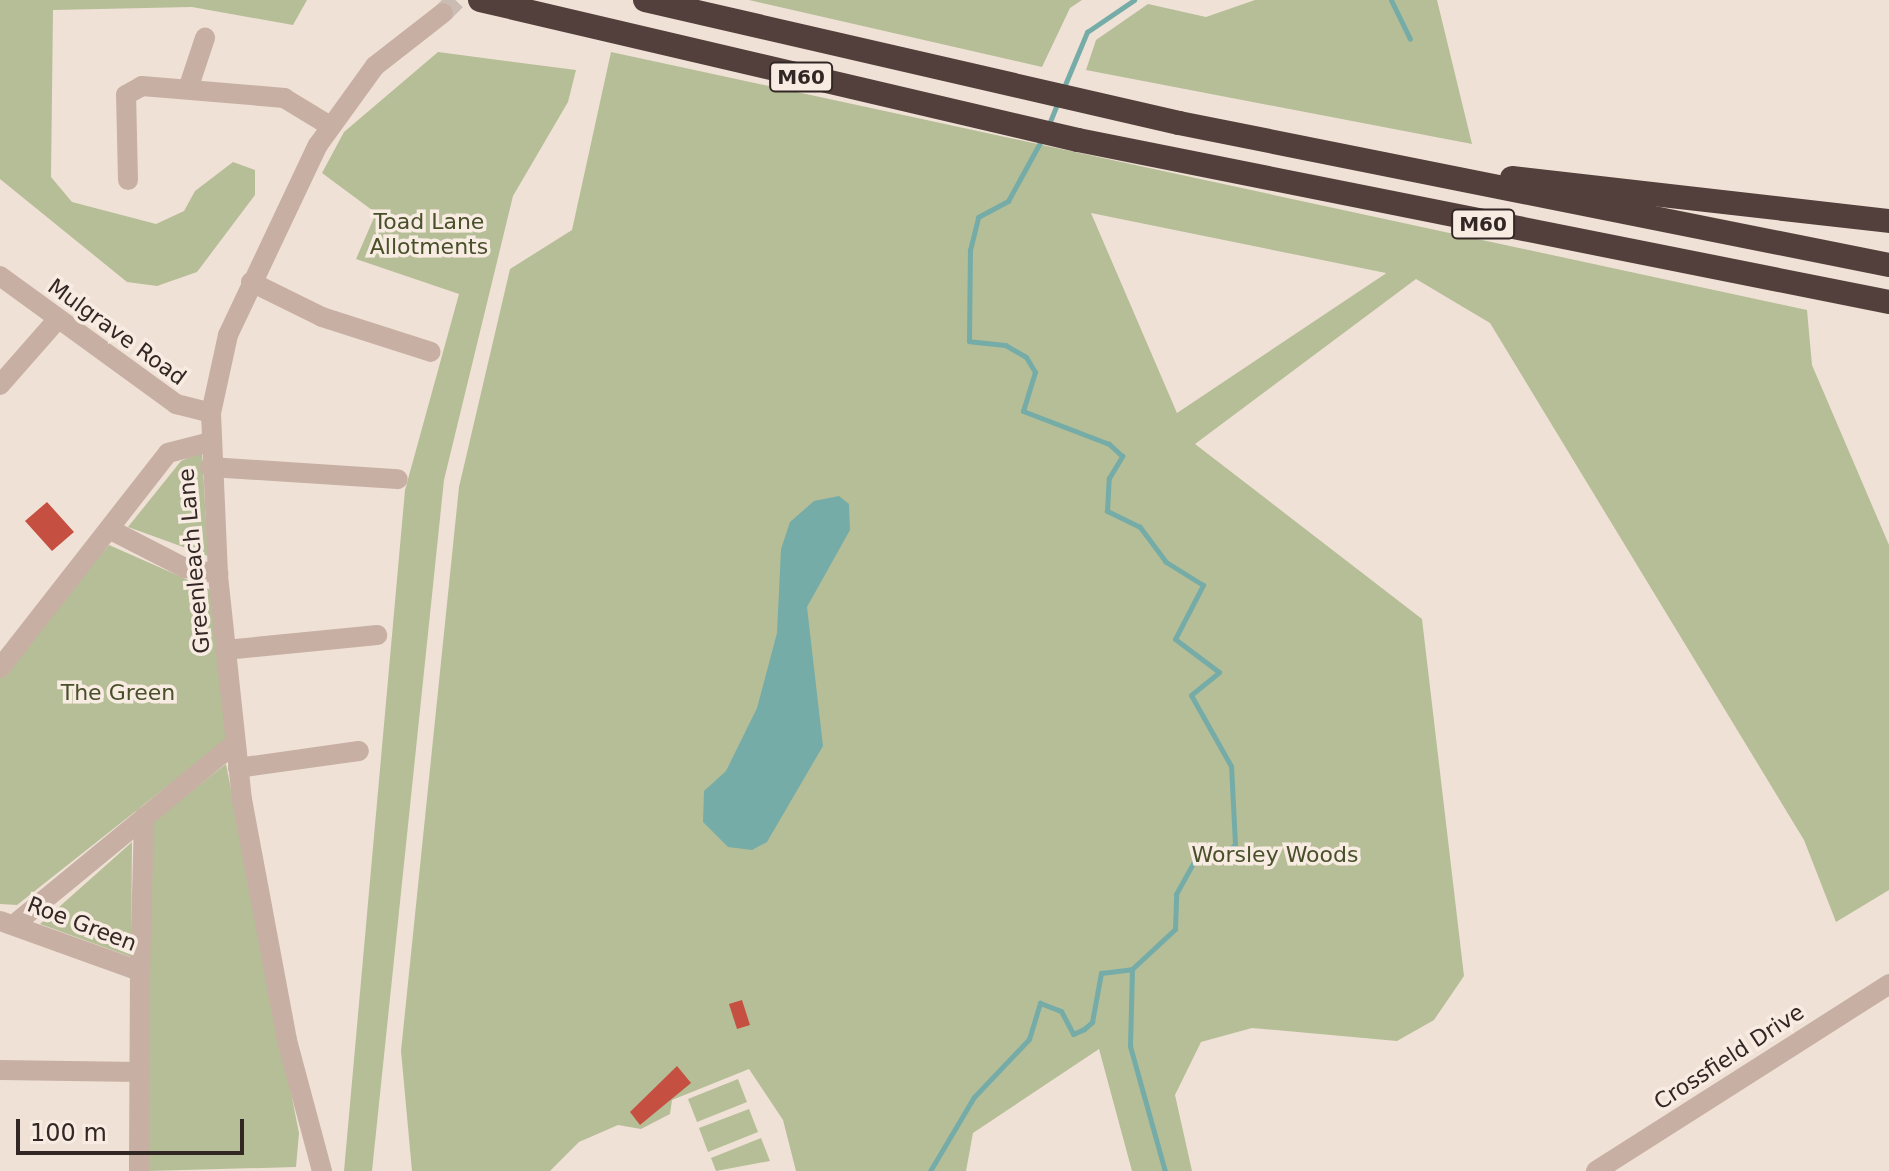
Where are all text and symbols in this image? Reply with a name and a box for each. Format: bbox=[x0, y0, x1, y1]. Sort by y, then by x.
road number: M60 bbox=[769, 61, 833, 93]
park label: Toad Lane Allotments bbox=[370, 208, 488, 260]
road number: M60 bbox=[1451, 208, 1515, 240]
street label: Mulgrave Road bbox=[43, 273, 191, 391]
street label: Greenleach Lane bbox=[173, 467, 215, 655]
park label: The Green bbox=[61, 680, 175, 706]
park label: Worsley Woods bbox=[1192, 842, 1358, 868]
street label: Roe Green bbox=[24, 891, 140, 957]
street label: Crossfield Drive bbox=[1649, 999, 1809, 1115]
scale bar bbox=[20, 1103, 248, 1153]
text: 100 m bbox=[30, 1119, 107, 1147]

